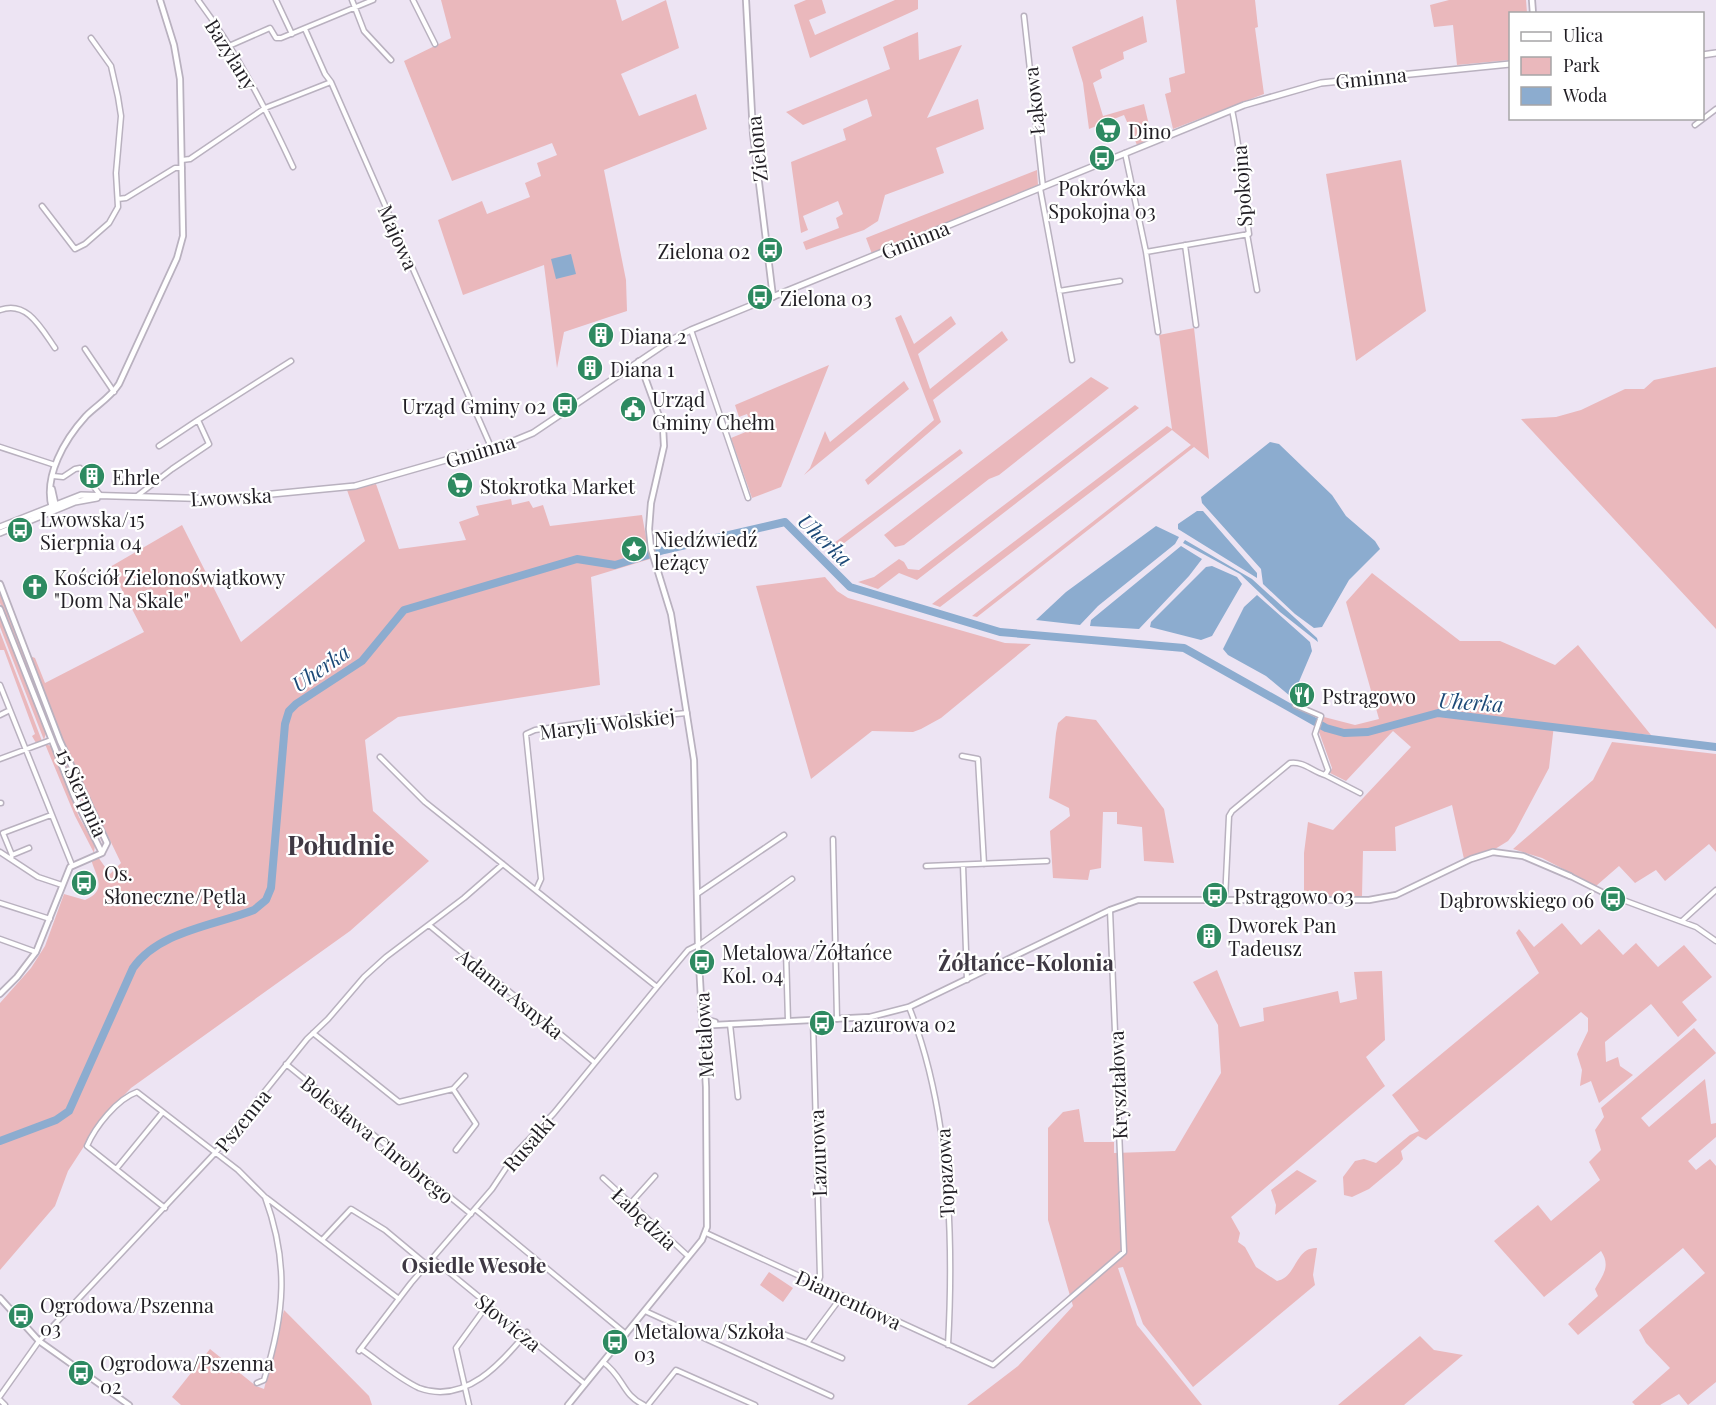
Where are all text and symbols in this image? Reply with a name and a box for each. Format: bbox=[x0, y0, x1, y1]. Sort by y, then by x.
legend bbox=[1509, 12, 1704, 120]
street label: Bazylany bbox=[200, 13, 264, 95]
text: Ulica bbox=[1563, 23, 1603, 47]
text: Park bbox=[1563, 53, 1600, 77]
street label: Gminna bbox=[1334, 60, 1408, 94]
street label: Łąkowa bbox=[1016, 66, 1050, 136]
text: Woda bbox=[1562, 83, 1607, 107]
street label: Zielona bbox=[739, 115, 773, 183]
supermarket icon: Dino bbox=[1093, 115, 1123, 145]
place label: Dino bbox=[1128, 117, 1171, 144]
bus stop icon: Pokrówka Spokojna 03 bbox=[1087, 143, 1117, 173]
street label: Spokojna bbox=[1225, 144, 1257, 228]
place label: Pokrówka Spokojna 03 bbox=[1048, 174, 1156, 224]
street label: Majowa bbox=[373, 200, 425, 274]
street label: Gminna bbox=[877, 213, 953, 265]
bus stop icon: Zielona 02 bbox=[755, 235, 785, 265]
place label: Zielona 02 bbox=[657, 237, 750, 264]
bus stop icon: Zielona 03 bbox=[745, 282, 775, 312]
place label: Zielona 03 bbox=[780, 284, 872, 311]
building icon: Diana 2 bbox=[586, 320, 616, 350]
place label: Diana 2 bbox=[620, 322, 687, 349]
building icon: Diana 1 bbox=[575, 353, 605, 383]
place label: Diana 1 bbox=[610, 355, 674, 382]
place label: Urząd Gminy Chełm bbox=[652, 385, 775, 435]
bus stop icon: Urząd Gminy 02 bbox=[550, 390, 580, 420]
place label: Urząd Gminy 02 bbox=[402, 392, 546, 419]
public building icon: Urząd Gminy Chełm bbox=[618, 394, 648, 424]
street label: Gminna bbox=[442, 427, 518, 473]
building icon: Ehrle bbox=[77, 461, 107, 491]
place label: Ehrle bbox=[112, 463, 160, 490]
supermarket icon: Stokrotka Market bbox=[445, 470, 475, 500]
place label: Stokrotka Market bbox=[480, 472, 636, 499]
street label: Lwowska bbox=[190, 480, 272, 512]
place label: Lwowska/15 Sierpnia 04 bbox=[40, 505, 144, 555]
water label: Uherka bbox=[793, 506, 859, 572]
bus stop icon: Lwowska/15 Sierpnia 04 bbox=[5, 515, 35, 545]
place label: Niedźwiedź leżący bbox=[654, 525, 758, 575]
place icon: Niedźwiedź leżący bbox=[619, 534, 649, 564]
place label: Kościół Zielonoświątkowy "Dom Na Skale" bbox=[54, 563, 285, 613]
church icon: Kościół Zielonoświątkowy "Dom Na Skale" bbox=[20, 572, 50, 602]
water label: Uherka bbox=[285, 637, 355, 697]
restaurant icon: Pstrągowo bbox=[1287, 680, 1317, 710]
place label: Pstrągowo bbox=[1322, 682, 1416, 709]
water label: Uherka bbox=[1438, 685, 1504, 717]
street label: Maryli Wolskiej bbox=[538, 701, 676, 745]
street label: 15 Sierpnia bbox=[51, 743, 115, 841]
district label: Południe bbox=[287, 827, 395, 862]
place label: Os. Słoneczne/Pętla bbox=[104, 859, 246, 909]
bus stop icon: Os. Słoneczne/Pętla bbox=[69, 868, 99, 898]
bus stop icon: Pstrągowo 03 bbox=[1200, 880, 1230, 910]
place label: Pstrągowo 03 bbox=[1234, 882, 1354, 909]
bus stop icon: Dąbrowskiego 06 bbox=[1598, 884, 1628, 914]
place label: Dąbrowskiego 06 bbox=[1439, 886, 1594, 913]
place label: Dworek Pan Tadeusz bbox=[1228, 911, 1337, 961]
building icon: Dworek Pan Tadeusz bbox=[1194, 921, 1224, 951]
place label: Metalowa/Żółtańce Kol. 04 bbox=[722, 938, 892, 988]
street label: Adama Asnyka bbox=[451, 941, 570, 1044]
bus stop icon: Metalowa/Żółtańce Kol. 04 bbox=[687, 947, 717, 977]
district label: Żółtańce-Kolonia bbox=[938, 947, 1114, 977]
street label: Metalowa bbox=[687, 991, 719, 1079]
bus stop icon: Lazurowa 02 bbox=[807, 1008, 837, 1038]
place label: Lazurowa 02 bbox=[842, 1010, 956, 1037]
street label: Kryształowa bbox=[1102, 1030, 1132, 1140]
street label: Bolesława Chrobrego bbox=[296, 1069, 460, 1209]
street label: Pszenna bbox=[208, 1083, 276, 1157]
street label: Rusałki bbox=[496, 1109, 560, 1177]
street label: Lazurowa bbox=[802, 1109, 832, 1197]
street label: Topazowa bbox=[928, 1127, 960, 1218]
street label: Łabędzia bbox=[607, 1181, 684, 1255]
district label: Osiedle Wesołe bbox=[402, 1250, 546, 1278]
street label: Diamentowa bbox=[792, 1263, 906, 1335]
street label: Słowicza bbox=[470, 1287, 548, 1357]
place label: Ogrodowa/Pszenna 03 bbox=[40, 1291, 214, 1341]
bus stop icon: Ogrodowa/Pszenna 03 bbox=[6, 1301, 36, 1331]
place label: Metalowa/Szkoła 03 bbox=[634, 1317, 784, 1367]
bus stop icon: Metalowa/Szkoła 03 bbox=[600, 1327, 630, 1357]
place label: Ogrodowa/Pszenna 02 bbox=[100, 1349, 274, 1399]
bus stop icon: Ogrodowa/Pszenna 02 bbox=[66, 1358, 96, 1388]

